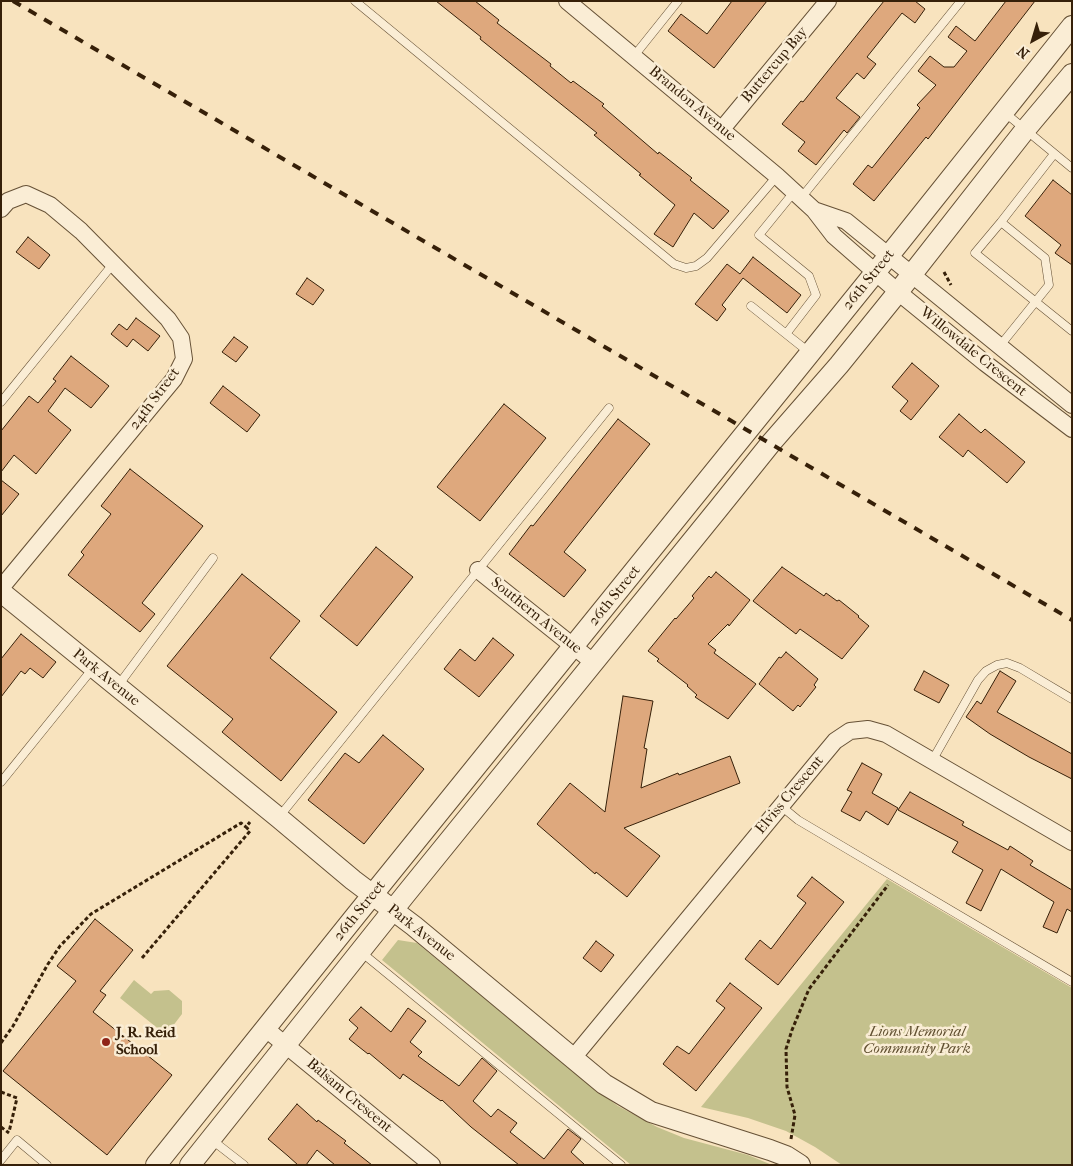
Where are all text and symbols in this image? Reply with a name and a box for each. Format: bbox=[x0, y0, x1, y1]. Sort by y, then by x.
north arrow bbox=[1008, 15, 1058, 65]
street label: Buttercup Bay bbox=[738, 23, 812, 107]
text: N bbox=[1014, 42, 1033, 62]
street label: Brandon Avenue bbox=[645, 62, 739, 146]
street label: 26th Street bbox=[839, 246, 899, 314]
street label: Willowdale Crescent bbox=[916, 303, 1030, 401]
street label: 24th Street bbox=[126, 364, 184, 434]
street label: 26th Street bbox=[585, 562, 645, 630]
street label: Southern Avenue bbox=[487, 574, 585, 658]
street label: Park Avenue bbox=[69, 645, 143, 711]
street label: Elviss Crescent bbox=[752, 752, 828, 838]
street label: 26th Street bbox=[330, 877, 390, 945]
street label: Park Avenue bbox=[383, 901, 459, 965]
park label: Lions Memorial Community Park bbox=[863, 1023, 971, 1058]
place label: J. R. Reid School bbox=[116, 1024, 175, 1059]
marker: J. R. Reid School bbox=[100, 1036, 112, 1048]
street label: Balsam Crescent bbox=[303, 1055, 395, 1137]

